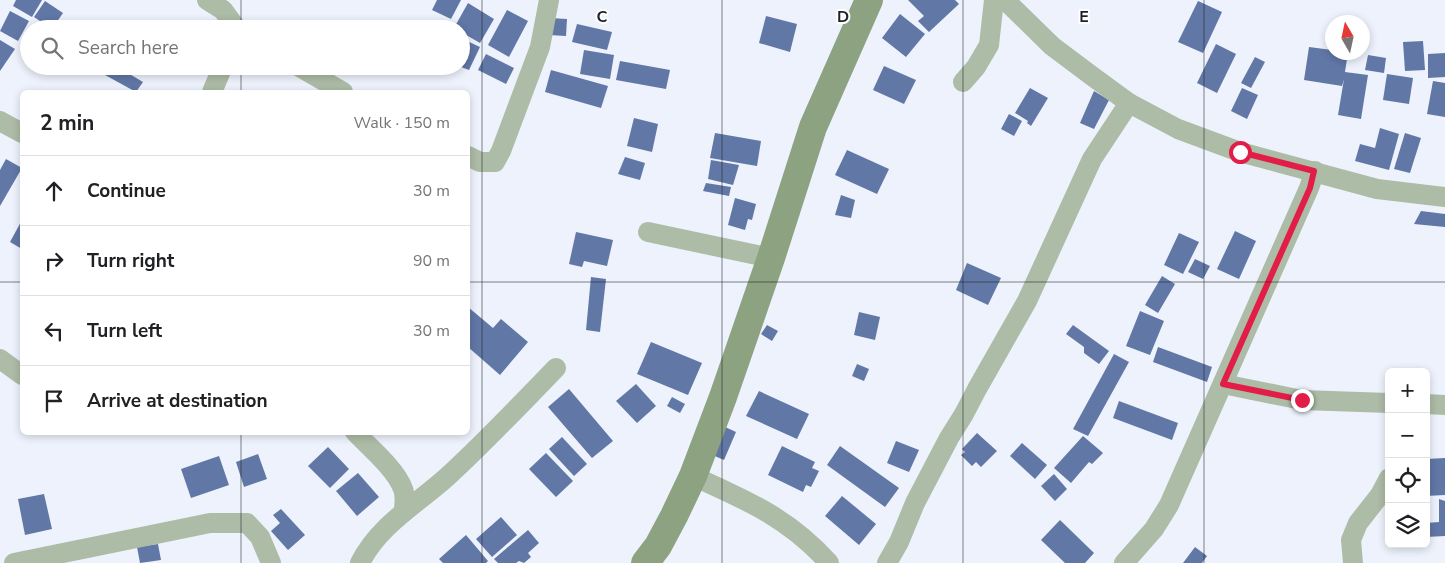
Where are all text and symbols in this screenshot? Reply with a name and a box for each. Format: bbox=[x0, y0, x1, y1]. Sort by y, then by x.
text: C bbox=[597, 6, 608, 28]
text: D bbox=[837, 6, 849, 28]
text: E bbox=[1079, 6, 1089, 28]
north arrow bbox=[1325, 15, 1370, 60]
search box bbox=[20, 20, 470, 75]
icon: search bbox=[38, 34, 66, 62]
text: Search here bbox=[78, 35, 179, 61]
text: 2 min bbox=[40, 109, 94, 137]
text: Walk · 150 m bbox=[354, 112, 450, 134]
route start bbox=[1229, 141, 1252, 164]
icon: ahead bbox=[40, 177, 68, 205]
text: Continue bbox=[87, 178, 166, 204]
text: 30 m bbox=[413, 180, 450, 202]
icon: right bbox=[40, 247, 68, 275]
text: Turn right bbox=[87, 248, 174, 274]
text: 90 m bbox=[413, 250, 450, 272]
icon: left bbox=[40, 317, 68, 345]
text: Turn left bbox=[87, 318, 162, 344]
text: 30 m bbox=[413, 320, 450, 342]
map controls bbox=[1385, 368, 1430, 548]
button: + bbox=[1385, 368, 1430, 413]
icon: arrive bbox=[40, 387, 68, 415]
text: Arrive at destination bbox=[87, 388, 268, 414]
route end bbox=[1291, 389, 1314, 412]
button: − bbox=[1385, 413, 1430, 458]
button: locate bbox=[1385, 458, 1430, 503]
button: layers bbox=[1385, 503, 1430, 548]

